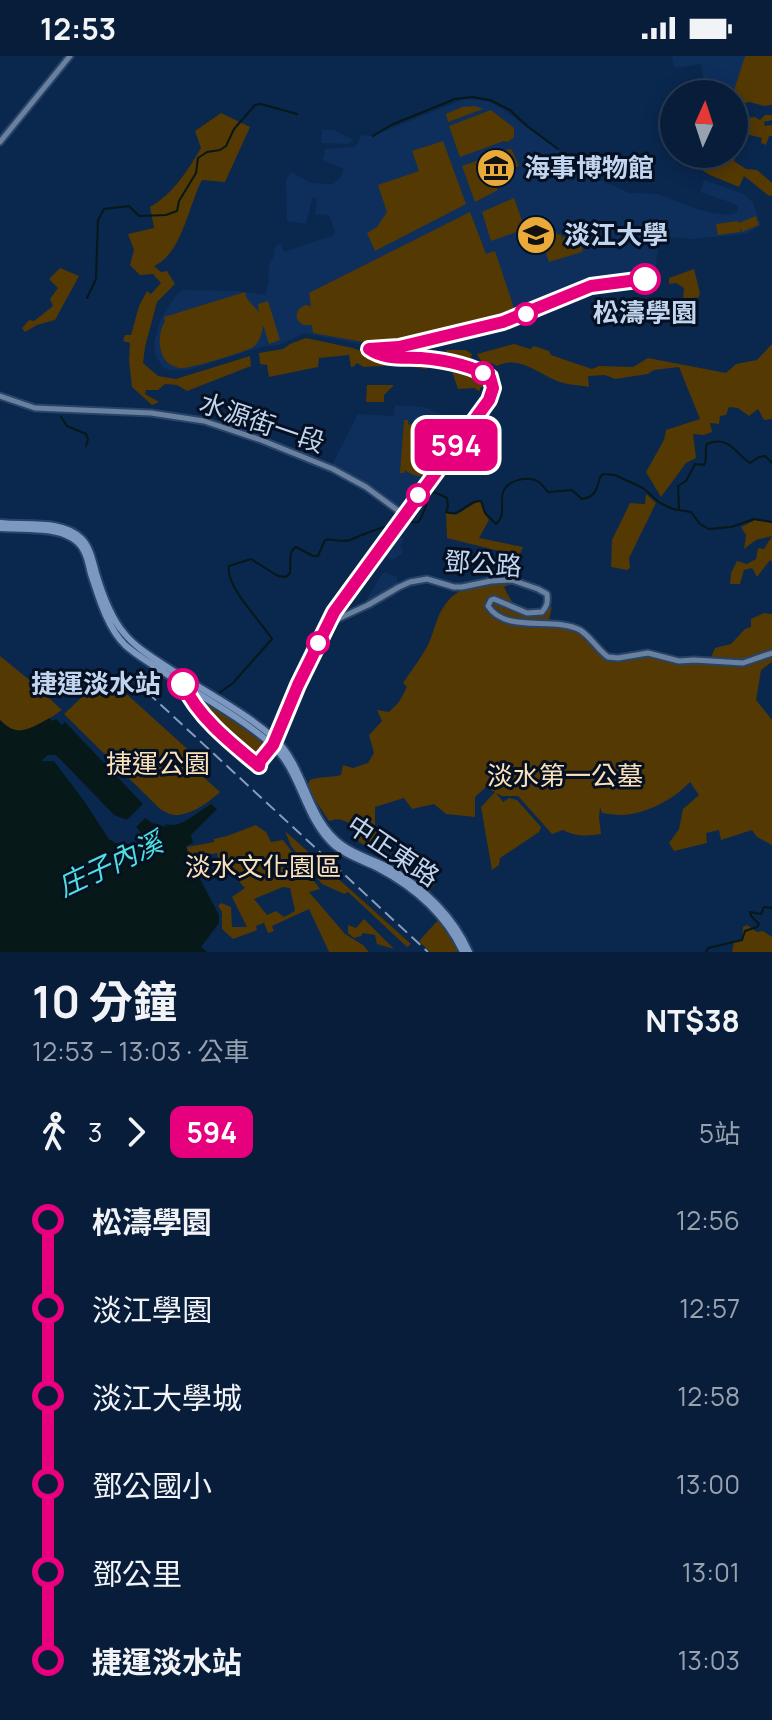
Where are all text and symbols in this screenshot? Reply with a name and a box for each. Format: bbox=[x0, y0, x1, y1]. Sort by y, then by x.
text: 12:53 bbox=[40, 8, 116, 49]
north arrow bbox=[660, 80, 748, 168]
map controls bbox=[660, 80, 748, 168]
museum icon: 海事博物館 bbox=[475, 147, 517, 189]
place label: 海事博物館 bbox=[524, 149, 654, 185]
school or university icon: 淡江大學 bbox=[515, 214, 557, 256]
place label: 淡江大學 bbox=[564, 216, 668, 252]
marker: 松濤學園 bbox=[630, 264, 660, 294]
place label: 松濤學園 bbox=[593, 294, 697, 330]
unlabelled marker bbox=[515, 303, 537, 325]
unlabelled marker bbox=[472, 362, 494, 384]
street label: 水源街一段 bbox=[195, 384, 330, 460]
line badge: 594 bbox=[410, 419, 502, 471]
text: 594 bbox=[431, 426, 481, 464]
unlabelled marker bbox=[407, 484, 429, 506]
street label: 鄧公路 bbox=[443, 542, 523, 584]
unlabelled marker bbox=[307, 632, 329, 654]
place label: 捷運淡水站 bbox=[31, 665, 161, 701]
marker: 捷運淡水站 bbox=[168, 669, 198, 699]
park label: 捷運公園 bbox=[106, 745, 210, 781]
park label: 淡水第一公墓 bbox=[487, 757, 643, 793]
street label: 中正東路 bbox=[340, 806, 447, 894]
water label: 庄子內溪 bbox=[51, 821, 172, 904]
park label: 淡水文化園區 bbox=[185, 848, 341, 884]
text: 10 分鐘 bbox=[32, 971, 177, 1031]
text: NT$38 bbox=[646, 1000, 740, 1041]
text: 12:53 – 13:03 · 公車 bbox=[32, 1033, 249, 1069]
icon: walk bbox=[32, 1110, 76, 1154]
icon: forward bbox=[114, 1110, 158, 1154]
text: 594 bbox=[186, 1113, 237, 1151]
text: 3 bbox=[88, 1114, 102, 1150]
text: 5站 bbox=[699, 1115, 740, 1151]
text: 松濤學園 bbox=[92, 1201, 212, 1242]
text: 12:56 bbox=[676, 1202, 740, 1238]
text: 淡江學園 bbox=[92, 1289, 212, 1330]
text: 12:57 bbox=[679, 1290, 740, 1326]
text: 淡江大學城 bbox=[92, 1377, 242, 1418]
text: 12:58 bbox=[677, 1378, 740, 1414]
text: 鄧公國小 bbox=[92, 1465, 212, 1506]
text: 13:00 bbox=[676, 1466, 740, 1502]
text: 鄧公里 bbox=[92, 1553, 182, 1594]
text: 13:01 bbox=[682, 1554, 740, 1590]
text: 捷運淡水站 bbox=[92, 1641, 242, 1682]
text: 13:03 bbox=[677, 1642, 740, 1678]

